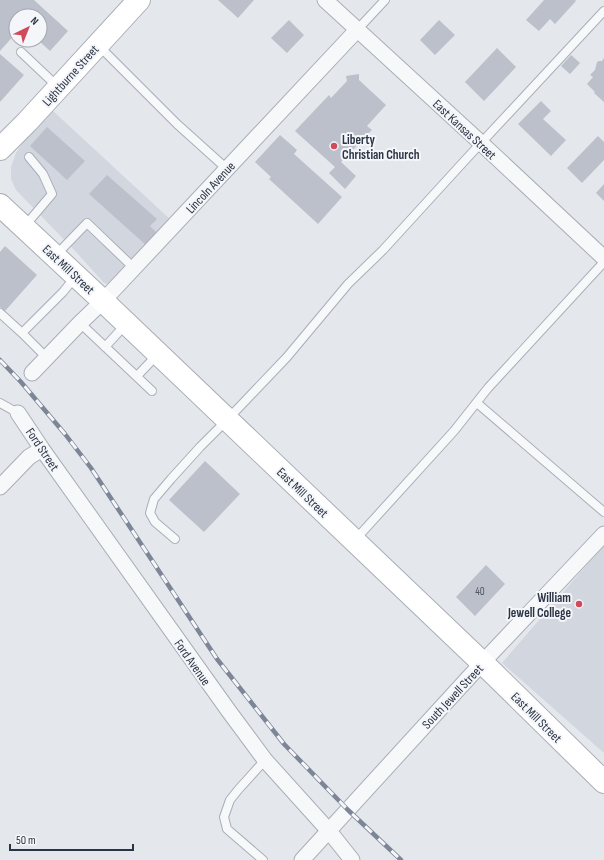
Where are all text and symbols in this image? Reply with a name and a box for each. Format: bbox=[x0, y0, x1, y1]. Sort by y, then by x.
north arrow bbox=[8, 8, 48, 48]
text: N bbox=[28, 14, 41, 28]
street label: Lightburne Street bbox=[39, 42, 102, 110]
street label: East Kansas Street bbox=[429, 96, 499, 163]
place label: Liberty Christian Church bbox=[342, 132, 420, 163]
marker: Liberty Christian Church bbox=[329, 141, 339, 151]
street label: Lincoln Avenue bbox=[183, 158, 239, 217]
street label: East Mill Street bbox=[39, 242, 98, 298]
street label: Ford Street bbox=[22, 425, 62, 474]
street label: East Mill Street bbox=[273, 464, 331, 521]
house number: 40 bbox=[475, 585, 485, 598]
place label: William Jewell College bbox=[507, 590, 571, 621]
marker: William Jewell College bbox=[574, 599, 584, 609]
street label: Ford Avenue bbox=[170, 636, 214, 689]
street label: South Jewell Street bbox=[419, 661, 487, 732]
street label: East Mill Street bbox=[508, 689, 565, 746]
scale bar bbox=[10, 826, 133, 852]
text: 50 m bbox=[16, 833, 36, 848]

